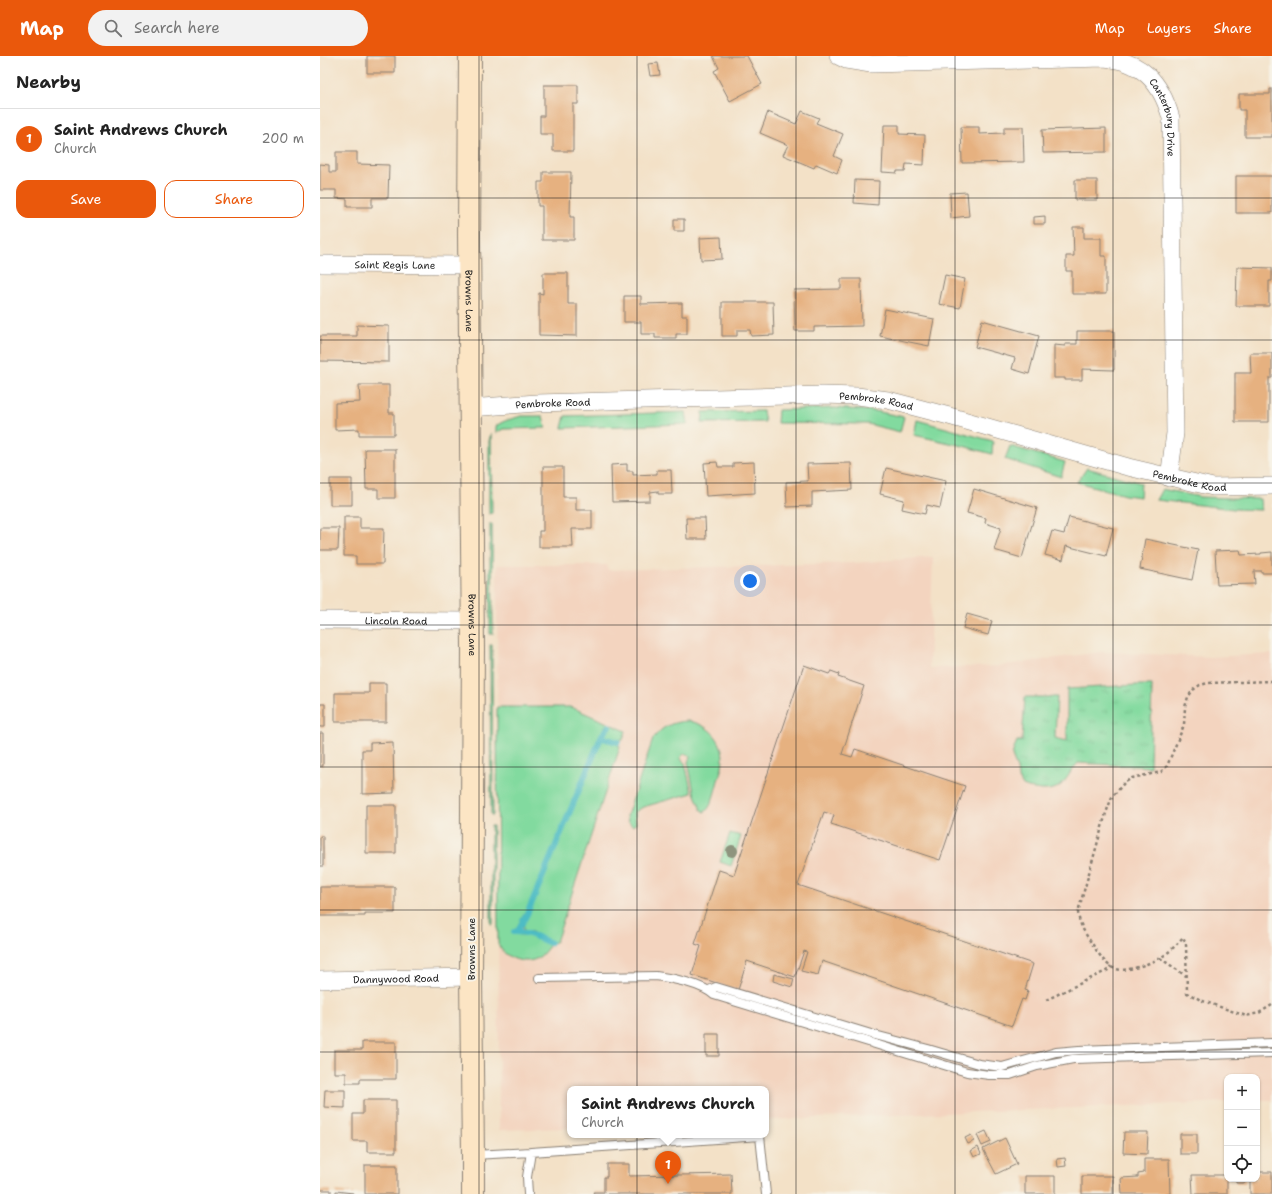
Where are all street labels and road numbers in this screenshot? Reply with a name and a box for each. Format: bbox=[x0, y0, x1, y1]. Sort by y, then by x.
street label: Canterbury Drive bbox=[1147, 75, 1178, 157]
street label: Saint Regis Lane bbox=[355, 258, 436, 271]
street label: Browns Lane bbox=[463, 270, 476, 333]
street label: Pembroke Road bbox=[839, 389, 915, 413]
street label: Pembroke Road bbox=[515, 395, 591, 411]
street label: Pembroke Road bbox=[1151, 467, 1227, 494]
street label: Browns Lane bbox=[466, 594, 480, 657]
street label: Lincoln Road bbox=[365, 614, 428, 627]
street label: Browns Lane bbox=[465, 917, 478, 980]
street label: Dannywood Road bbox=[353, 971, 440, 986]

